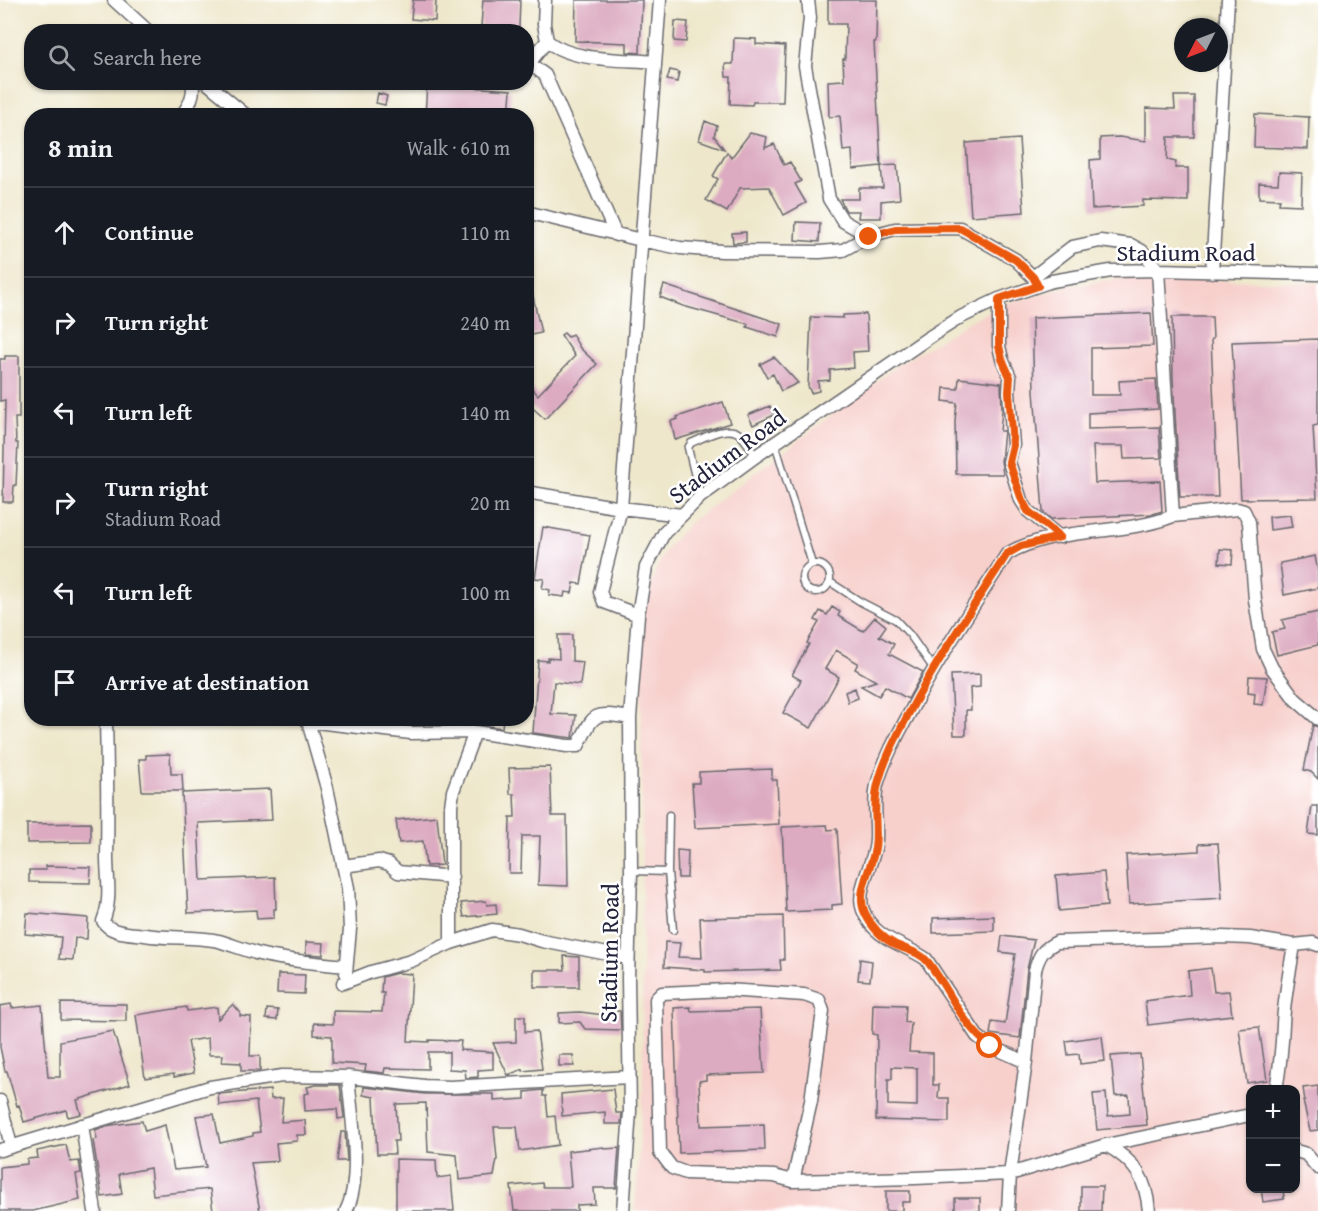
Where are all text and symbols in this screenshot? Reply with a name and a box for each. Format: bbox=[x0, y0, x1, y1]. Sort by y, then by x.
north arrow bbox=[1174, 18, 1228, 72]
search box bbox=[24, 24, 534, 90]
icon: search bbox=[45, 41, 78, 74]
text: Search here bbox=[93, 41, 202, 73]
text: 8 min bbox=[48, 128, 113, 167]
text: Walk · 610 m bbox=[407, 133, 510, 162]
icon: ahead bbox=[48, 216, 81, 249]
text: Continue bbox=[105, 216, 194, 248]
text: 110 m bbox=[460, 218, 510, 247]
route end bbox=[855, 223, 881, 249]
street label: Stadium Road bbox=[1116, 235, 1256, 270]
icon: right bbox=[48, 306, 81, 339]
text: Turn right bbox=[105, 306, 208, 338]
text: 240 m bbox=[460, 308, 510, 337]
icon: left bbox=[48, 396, 81, 429]
text: Turn left bbox=[105, 396, 192, 428]
text: 140 m bbox=[460, 398, 510, 427]
street label: Stadium Road bbox=[661, 400, 793, 512]
text: Turn right bbox=[105, 472, 208, 504]
icon: right bbox=[48, 486, 81, 519]
text: 20 m bbox=[470, 488, 510, 517]
text: Stadium Road bbox=[105, 504, 221, 533]
icon: left bbox=[48, 576, 81, 609]
text: Turn left bbox=[105, 576, 192, 608]
text: 100 m bbox=[460, 578, 510, 607]
icon: arrive bbox=[48, 666, 81, 699]
text: Arrive at destination bbox=[105, 666, 309, 698]
street label: Stadium Road bbox=[590, 883, 628, 1023]
route start bbox=[976, 1032, 1002, 1058]
map controls bbox=[1246, 1085, 1300, 1193]
button: + bbox=[1246, 1085, 1300, 1139]
button: − bbox=[1246, 1139, 1300, 1193]

